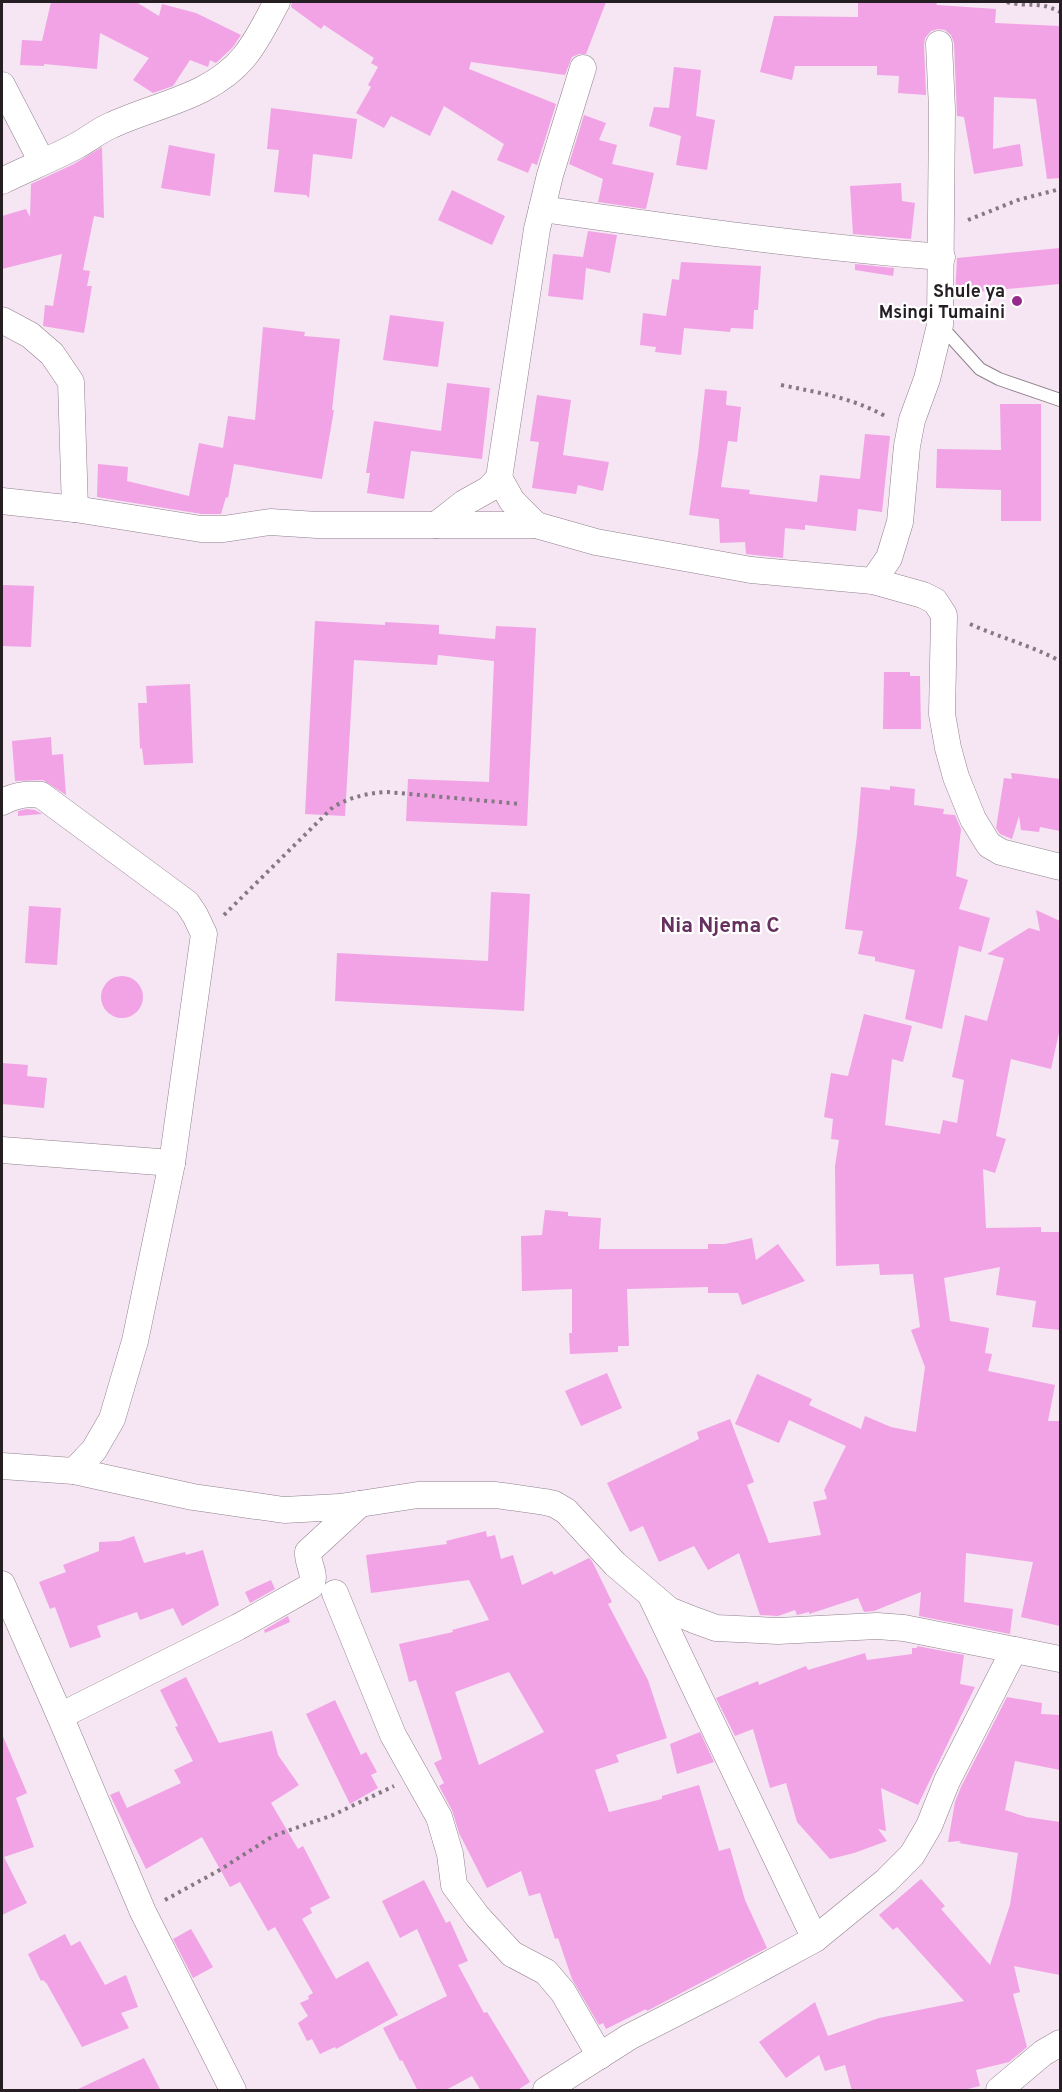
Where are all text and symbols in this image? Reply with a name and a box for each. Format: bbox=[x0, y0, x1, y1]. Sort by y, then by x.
place label: Shule ya Msingi Tumaini bbox=[879, 281, 1005, 325]
marker: Shule ya Msingi Tumaini bbox=[1010, 294, 1024, 308]
district label: Nia Njema C bbox=[660, 913, 780, 940]

